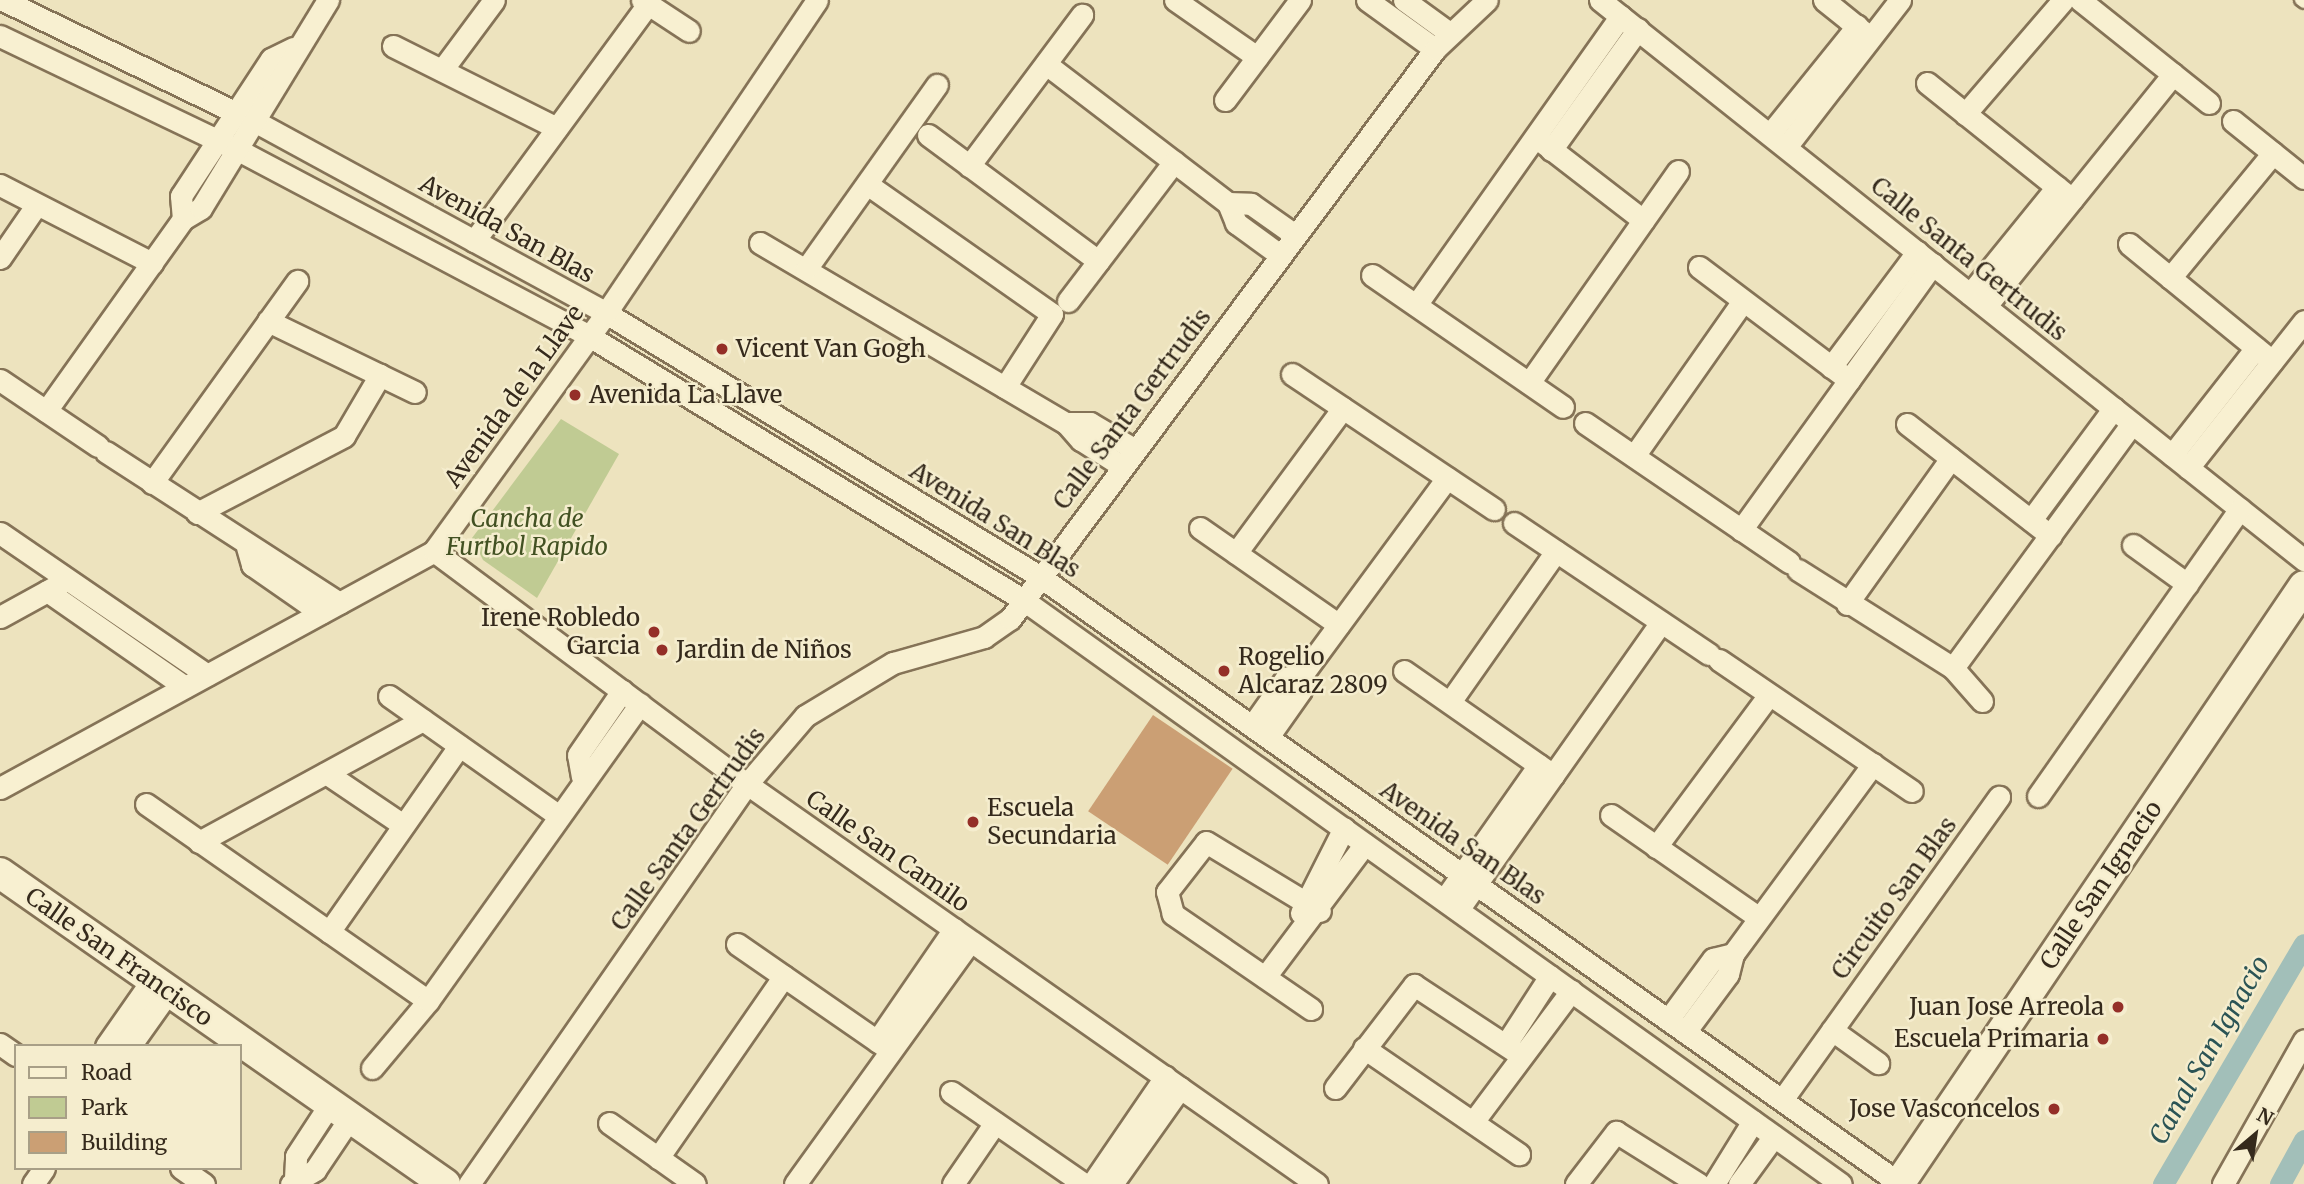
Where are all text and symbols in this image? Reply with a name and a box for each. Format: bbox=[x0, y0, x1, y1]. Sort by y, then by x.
street label: Avenida San Blas bbox=[415, 169, 599, 289]
street label: Calle Santa Gertrudis bbox=[1865, 171, 2073, 347]
street label: Avenida de la Llave bbox=[438, 299, 590, 493]
street label: Calle Santa Gertrudis bbox=[1047, 303, 1217, 515]
place label: Vicent Van Gogh bbox=[736, 335, 926, 363]
marker: Vicent Van Gogh bbox=[714, 341, 730, 357]
place label: Avenida La Llave bbox=[589, 381, 782, 409]
marker: Avenida La Llave bbox=[567, 387, 583, 403]
street label: Avenida San Blas bbox=[905, 456, 1085, 584]
park label: Cancha de Furtbol Rapido bbox=[446, 505, 608, 561]
place label: Irene Robledo Garcia bbox=[481, 604, 640, 660]
marker: Irene Robledo Garcia bbox=[646, 624, 662, 640]
place label: Jardin de Niños bbox=[676, 636, 852, 664]
marker: Jardin de Niños bbox=[654, 642, 670, 658]
place label: Rogelio Alcaraz 2809 bbox=[1238, 643, 1388, 699]
marker: Rogelio Alcaraz 2809 bbox=[1216, 663, 1232, 679]
street label: Calle Santa Gertrudis bbox=[605, 722, 771, 936]
street label: Avenida San Blas bbox=[1375, 775, 1551, 911]
street label: Calle San Camilo bbox=[801, 784, 975, 918]
place label: Escuela Secundaria bbox=[987, 794, 1117, 850]
street label: Calle San Ignacio bbox=[2034, 795, 2168, 975]
street label: Circuito San Blas bbox=[1825, 811, 1963, 985]
marker: Escuela Secundaria bbox=[965, 814, 981, 830]
street label: Calle San Francisco bbox=[20, 882, 218, 1032]
water label: Canal San Ignacio bbox=[2142, 950, 2276, 1150]
place label: Juan Jose Arreola bbox=[1909, 993, 2104, 1021]
marker: Juan Jose Arreola bbox=[2110, 999, 2126, 1015]
place label: Escuela Primaria bbox=[1894, 1025, 2089, 1053]
marker: Escuela Primaria bbox=[2095, 1031, 2111, 1047]
legend bbox=[14, 1044, 242, 1170]
text: Road bbox=[81, 1059, 132, 1086]
text: Park bbox=[81, 1094, 128, 1121]
place label: Jose Vasconcelos bbox=[1849, 1095, 2040, 1123]
north arrow bbox=[2220, 1100, 2290, 1170]
marker: Jose Vasconcelos bbox=[2046, 1101, 2062, 1117]
text: N bbox=[2253, 1102, 2278, 1131]
text: Building bbox=[81, 1129, 167, 1156]

